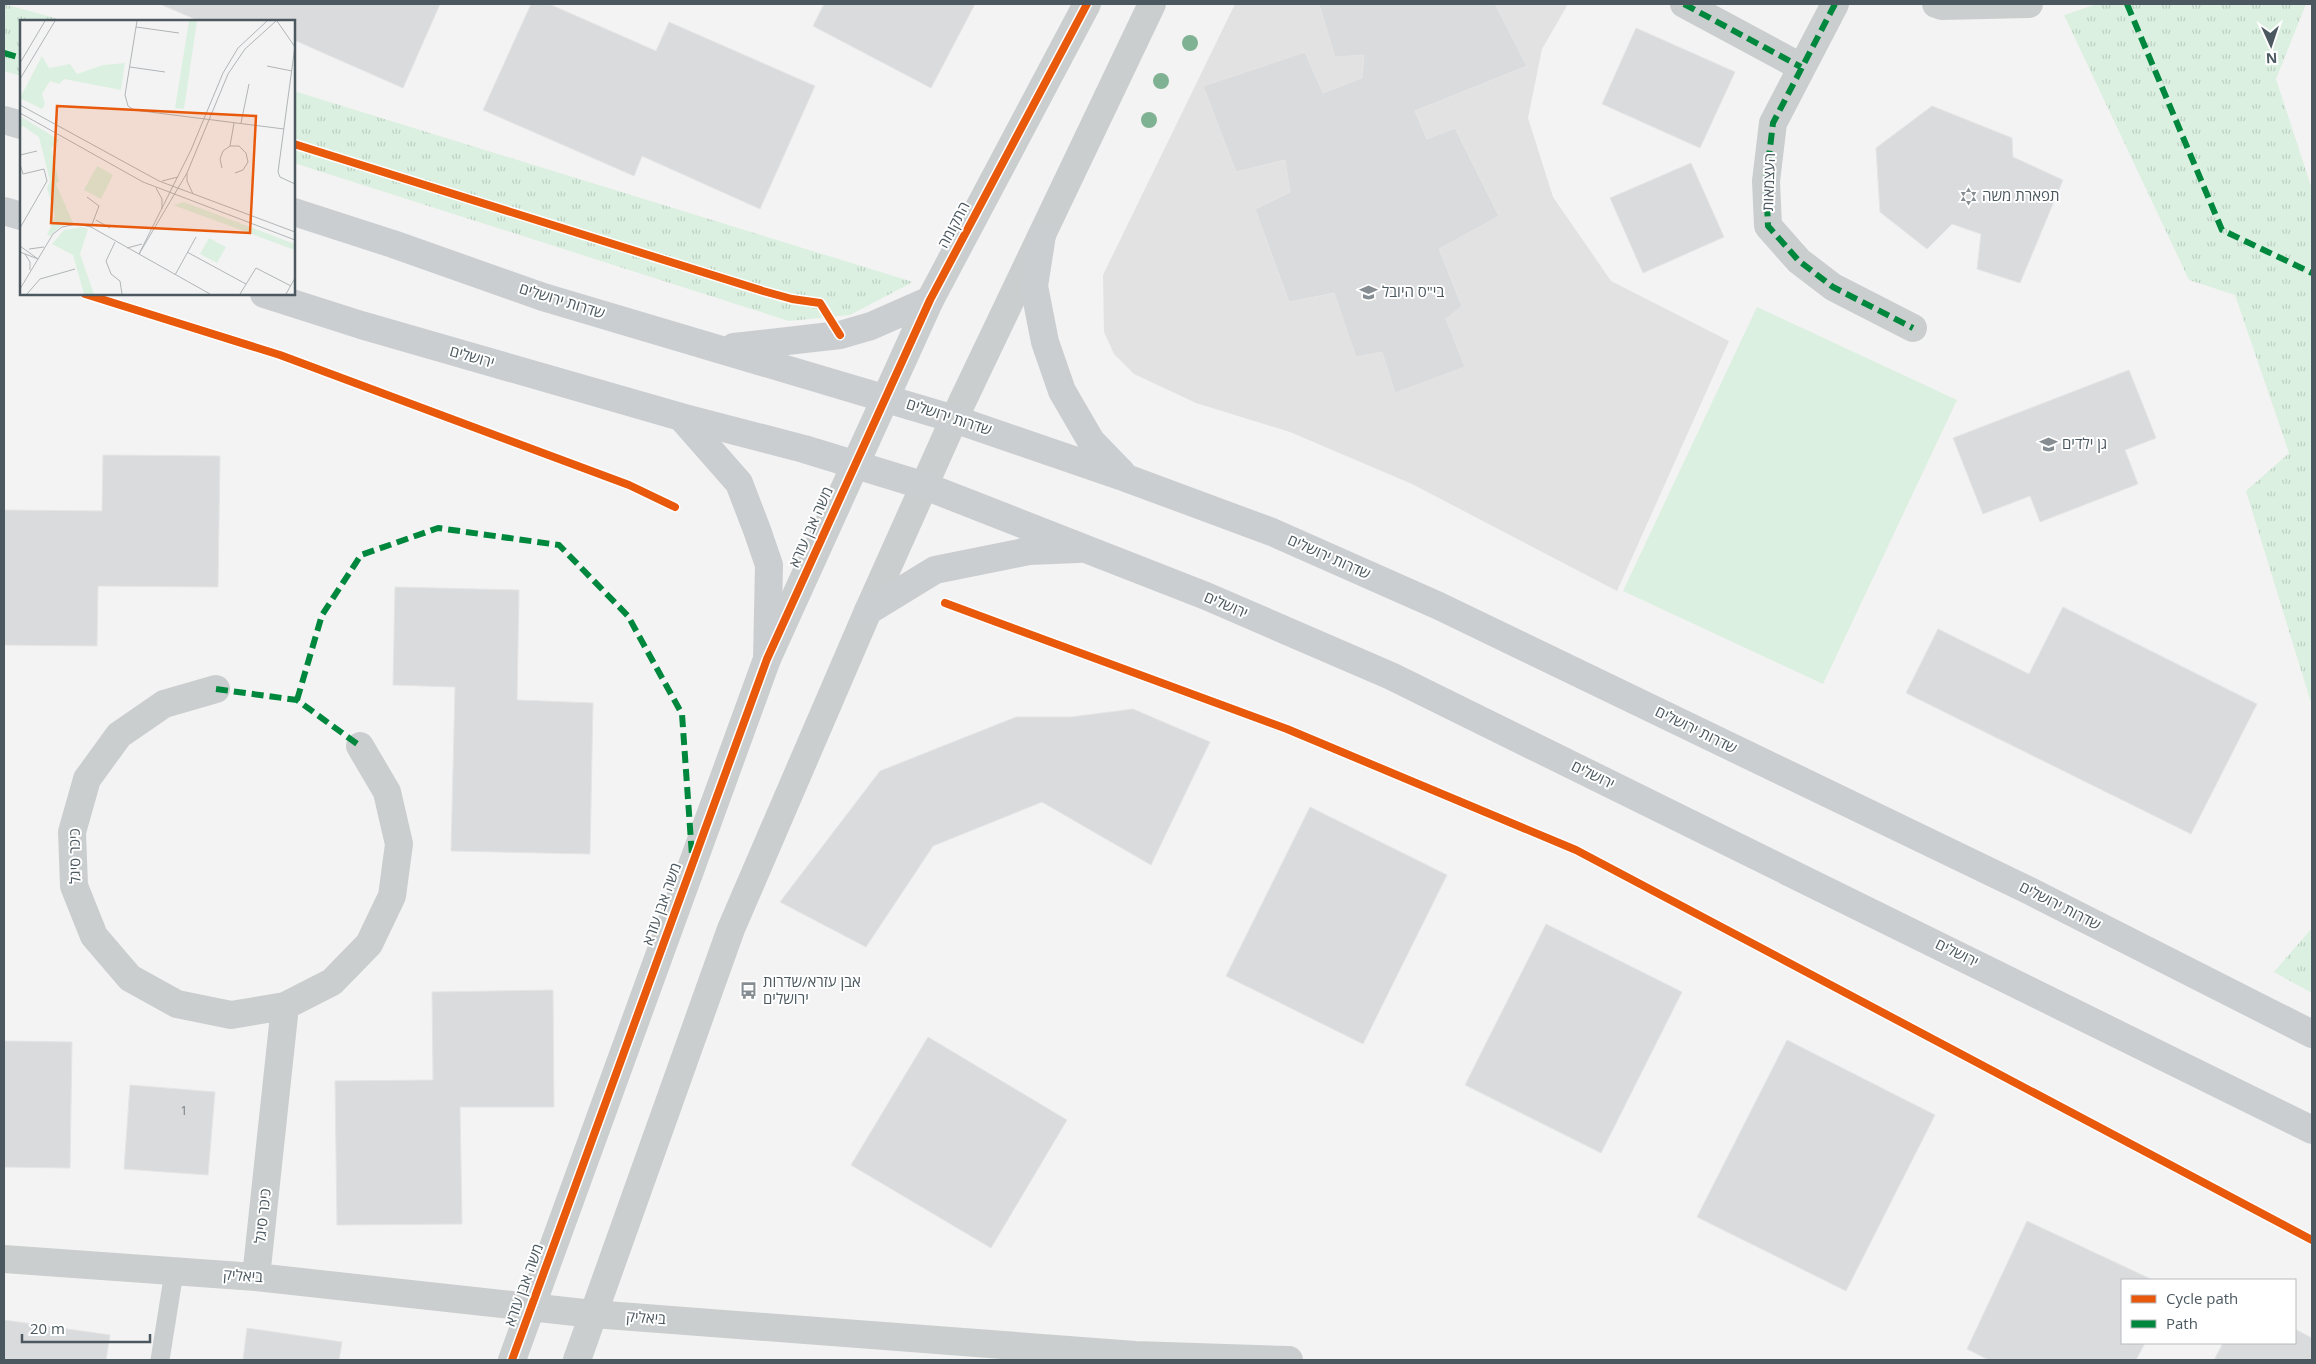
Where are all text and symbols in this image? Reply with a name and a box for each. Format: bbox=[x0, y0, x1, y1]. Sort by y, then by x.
inset map bbox=[20, 20, 295, 295]
north arrow bbox=[2246, 20, 2296, 70]
text: N bbox=[2266, 49, 2278, 68]
street label: העצמאות bbox=[1757, 153, 1779, 211]
place label: תפארת משה bbox=[1982, 185, 2060, 205]
synagogue icon: תפארת משה bbox=[1958, 186, 1978, 206]
street label: התקומה bbox=[932, 198, 974, 251]
street label: שדרות ירושלים bbox=[517, 278, 608, 323]
place label: בי"ס היובל bbox=[1382, 281, 1444, 301]
school or university icon: בי"ס היובל bbox=[1358, 282, 1378, 302]
street label: ירושלים bbox=[448, 340, 497, 372]
street label: שדרות ירושלים bbox=[904, 393, 995, 439]
place label: גן ילדים bbox=[2062, 433, 2107, 453]
school or university icon: גן ילדים bbox=[2038, 434, 2058, 454]
street label: משה אבן עזרא bbox=[783, 483, 837, 570]
street label: שדרות ירושלים bbox=[1285, 529, 1374, 583]
street label: ירושלים bbox=[1201, 586, 1251, 622]
street label: שדרות ירושלים bbox=[1652, 701, 1741, 758]
street label: ירושלים bbox=[1568, 755, 1618, 793]
street label: כיכר סיגל bbox=[64, 828, 84, 884]
street label: משה אבן עזרא bbox=[637, 860, 685, 948]
street label: שדרות ירושלים bbox=[2016, 876, 2105, 934]
street label: ירושלים bbox=[1932, 933, 1982, 971]
place label: אבן עזרא/שדרות ירושלים bbox=[763, 971, 861, 1008]
bus stop icon: אבן עזרא/שדרות ירושלים bbox=[739, 981, 759, 1001]
house number: 1 bbox=[181, 1102, 187, 1119]
street label: כיכר סיגל bbox=[249, 1187, 275, 1245]
street label: משה אבן עזרא bbox=[499, 1241, 547, 1329]
street label: ביאליק bbox=[222, 1264, 264, 1286]
legend bbox=[2121, 1279, 2296, 1344]
text: Cycle path bbox=[2166, 1288, 2238, 1308]
street label: ביאליק bbox=[625, 1306, 667, 1328]
scale bar bbox=[22, 1312, 150, 1344]
text: Path bbox=[2166, 1313, 2198, 1333]
text: 20 m bbox=[30, 1318, 65, 1338]

